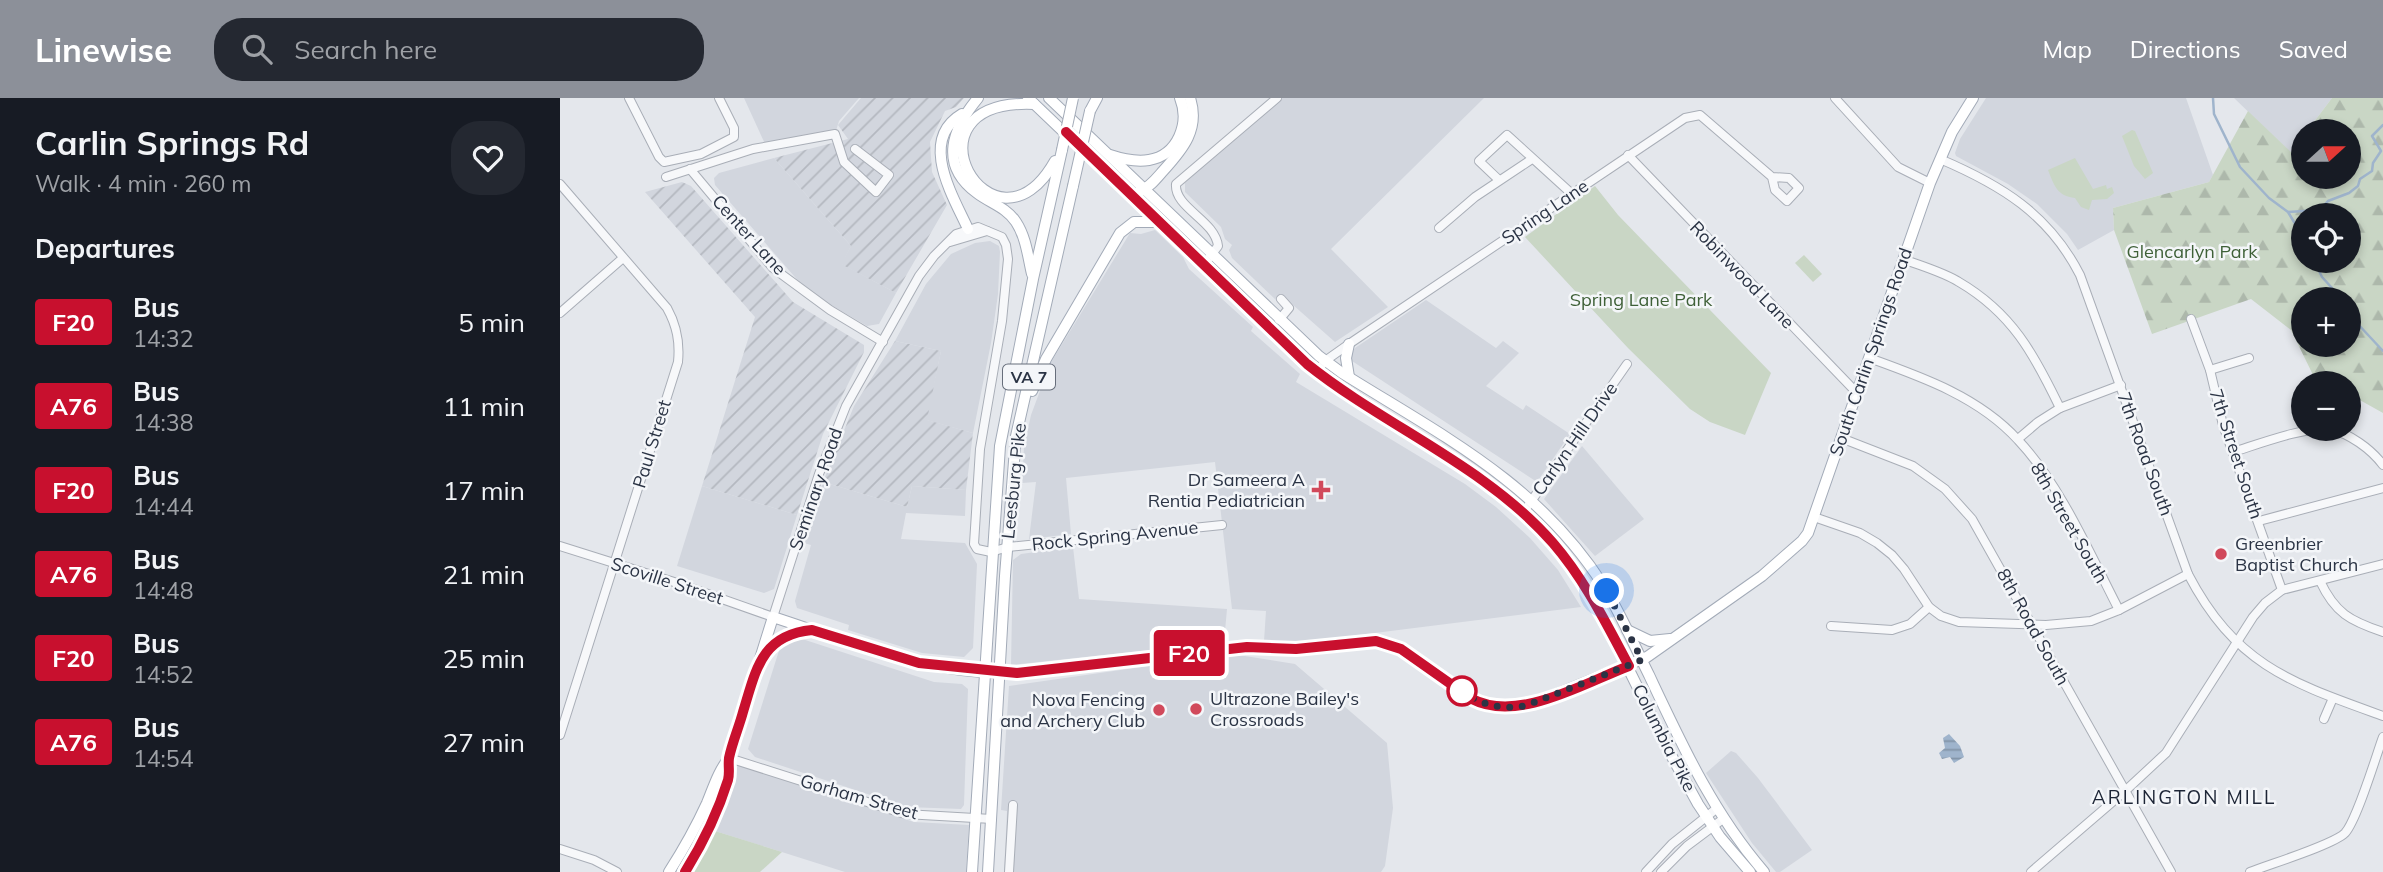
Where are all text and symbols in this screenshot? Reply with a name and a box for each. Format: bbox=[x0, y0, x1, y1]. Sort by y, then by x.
search box bbox=[214, 18, 704, 81]
text: Linewise bbox=[35, 29, 172, 70]
icon: search bbox=[238, 30, 276, 68]
text: Search here bbox=[294, 33, 437, 66]
text: Map bbox=[2042, 34, 2092, 64]
text: Directions bbox=[2130, 34, 2241, 64]
text: Saved bbox=[2279, 34, 2348, 64]
north arrow bbox=[2291, 119, 2361, 189]
map controls bbox=[2291, 119, 2361, 441]
button: heart bbox=[451, 121, 525, 195]
text: Carlin Springs Rd bbox=[35, 122, 309, 163]
text: Walk · 4 min · 260 m bbox=[35, 169, 252, 198]
street label: Spring Lane bbox=[1497, 174, 1593, 249]
street label: Center Lane bbox=[707, 190, 791, 280]
button: locate bbox=[2291, 203, 2361, 273]
street label: Robinwood Lane bbox=[1685, 216, 1799, 333]
text: Departures bbox=[35, 232, 175, 265]
park label: Glencarlyn Park bbox=[2127, 240, 2258, 263]
street label: South Carlin Springs Road bbox=[1824, 245, 1917, 459]
button: + bbox=[2291, 287, 2361, 357]
park label: Spring Lane Park bbox=[1570, 288, 1713, 311]
text: Bus bbox=[133, 291, 179, 324]
text: 5 min bbox=[458, 306, 525, 339]
text: F20 bbox=[52, 307, 95, 337]
text: 14:32 bbox=[133, 324, 193, 353]
road number: VA 7 bbox=[1003, 364, 1055, 390]
button: − bbox=[2291, 371, 2361, 441]
text: Bus bbox=[133, 375, 179, 408]
street label: Carlyn Hill Drive bbox=[1527, 378, 1622, 500]
street label: 7th Street South bbox=[2205, 386, 2268, 522]
street label: 7th Road South bbox=[2112, 389, 2178, 519]
text: 11 min bbox=[443, 390, 525, 423]
text: A76 bbox=[50, 391, 97, 421]
street label: Paul Street bbox=[627, 397, 676, 491]
text: 14:38 bbox=[133, 408, 193, 437]
street label: Leesburg Pike bbox=[996, 422, 1031, 540]
street label: Seminary Road bbox=[784, 425, 847, 553]
street label: 8th Street South bbox=[2026, 458, 2113, 587]
text: Bus bbox=[133, 459, 179, 492]
place label: Dr Sameera A Rentia Pediatrician bbox=[1148, 468, 1305, 512]
text: 17 min bbox=[443, 474, 525, 507]
text: F20 bbox=[52, 475, 95, 505]
marker: Dr Sameera A Rentia Pediatrician bbox=[1311, 480, 1331, 500]
text: 14:44 bbox=[133, 492, 193, 521]
street label: Rock Spring Avenue bbox=[1031, 515, 1199, 556]
place label: Greenbrier Baptist Church bbox=[2235, 532, 2358, 576]
text: Bus bbox=[133, 543, 179, 576]
marker: Greenbrier Baptist Church bbox=[2213, 546, 2229, 562]
street label: Scoville Street bbox=[608, 552, 726, 610]
text: 21 min bbox=[443, 558, 525, 591]
text: A76 bbox=[50, 559, 97, 589]
street label: 8th Road South bbox=[1992, 564, 2075, 689]
your location bbox=[1589, 573, 1624, 608]
text: 14:48 bbox=[133, 576, 193, 605]
text: Bus bbox=[133, 627, 179, 660]
line badge: F20 bbox=[1149, 630, 1229, 676]
text: F20 bbox=[1168, 638, 1210, 668]
text: 25 min bbox=[443, 642, 525, 675]
text: F20 bbox=[52, 643, 95, 673]
text: 14:52 bbox=[133, 660, 193, 689]
unlabelled marker bbox=[1447, 676, 1477, 706]
street label: Columbia Pike bbox=[1627, 680, 1701, 796]
place label: Ultrazone Bailey's Crossroads bbox=[1210, 687, 1359, 731]
place label: Nova Fencing and Archery Club bbox=[1000, 688, 1145, 732]
marker: Ultrazone Bailey's Crossroads bbox=[1188, 701, 1204, 717]
marker: Nova Fencing and Archery Club bbox=[1151, 702, 1167, 718]
text: Bus bbox=[133, 711, 179, 744]
text: 27 min bbox=[443, 726, 525, 759]
text: A76 bbox=[50, 727, 97, 757]
text: 14:54 bbox=[133, 744, 193, 773]
street label: Gorham Street bbox=[798, 769, 921, 824]
district label: ARLINGTON MILL bbox=[2092, 785, 2276, 809]

